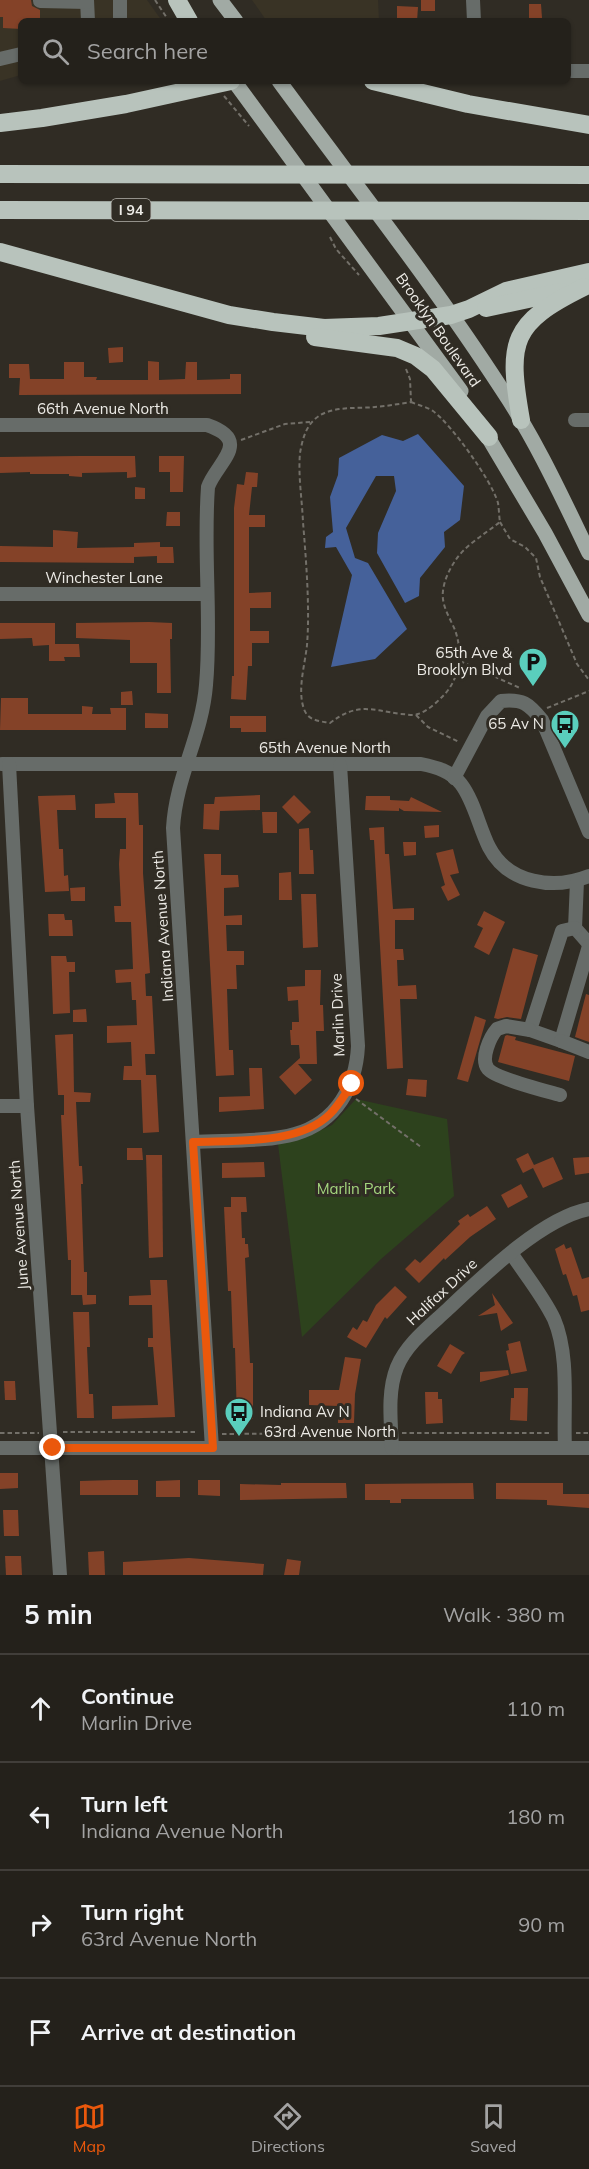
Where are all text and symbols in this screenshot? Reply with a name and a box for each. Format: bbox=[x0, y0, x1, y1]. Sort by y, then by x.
search box bbox=[18, 18, 571, 84]
icon: search bbox=[39, 35, 72, 68]
text: Search here bbox=[87, 37, 208, 65]
road number: I 94 bbox=[112, 199, 150, 221]
street label: Brooklyn Boulevard bbox=[392, 269, 485, 390]
street label: 66th Avenue North bbox=[37, 399, 169, 418]
street label: Winchester Lane bbox=[45, 568, 163, 587]
place label: 65th Ave & Brooklyn Blvd bbox=[417, 643, 513, 679]
parking icon: 65th Ave & Brooklyn Blvd bbox=[517, 646, 549, 688]
bus stop icon: 65 Av N bbox=[549, 708, 581, 750]
place label: 65 Av N bbox=[488, 714, 544, 733]
street label: 65th Avenue North bbox=[259, 738, 391, 757]
street label: Indiana Avenue North bbox=[148, 850, 177, 1002]
street label: Marlin Drive bbox=[327, 973, 348, 1057]
route start bbox=[338, 1070, 364, 1096]
street label: June Avenue North bbox=[4, 1159, 33, 1291]
park label: Marlin Park bbox=[317, 1179, 396, 1198]
street label: Halifax Drive bbox=[402, 1254, 481, 1329]
bus stop icon: Indiana Av N bbox=[223, 1396, 255, 1438]
place label: Indiana Av N bbox=[260, 1402, 350, 1421]
street label: 63rd Avenue North bbox=[264, 1422, 396, 1441]
route end bbox=[39, 1434, 65, 1460]
text: 5 min bbox=[24, 1598, 93, 1631]
text: Walk · 380 m bbox=[443, 1602, 565, 1627]
text: Continue bbox=[81, 1682, 174, 1710]
icon: ahead bbox=[24, 1692, 57, 1725]
text: 110 m bbox=[506, 1696, 565, 1721]
text: Marlin Drive bbox=[81, 1710, 192, 1735]
text: Turn left bbox=[81, 1790, 168, 1818]
icon: left bbox=[24, 1800, 57, 1833]
text: 180 m bbox=[506, 1804, 565, 1829]
text: Indiana Avenue North bbox=[81, 1818, 283, 1843]
text: Turn right bbox=[81, 1898, 184, 1926]
icon: right bbox=[24, 1908, 57, 1941]
text: 90 m bbox=[518, 1912, 565, 1937]
text: 63rd Avenue North bbox=[81, 1926, 257, 1951]
icon: arrive bbox=[24, 2016, 57, 2049]
text: Arrive at destination bbox=[81, 2018, 296, 2046]
tab: Map bbox=[73, 2100, 106, 2156]
tab: Directions bbox=[251, 2100, 325, 2156]
tab: Saved bbox=[470, 2100, 516, 2156]

